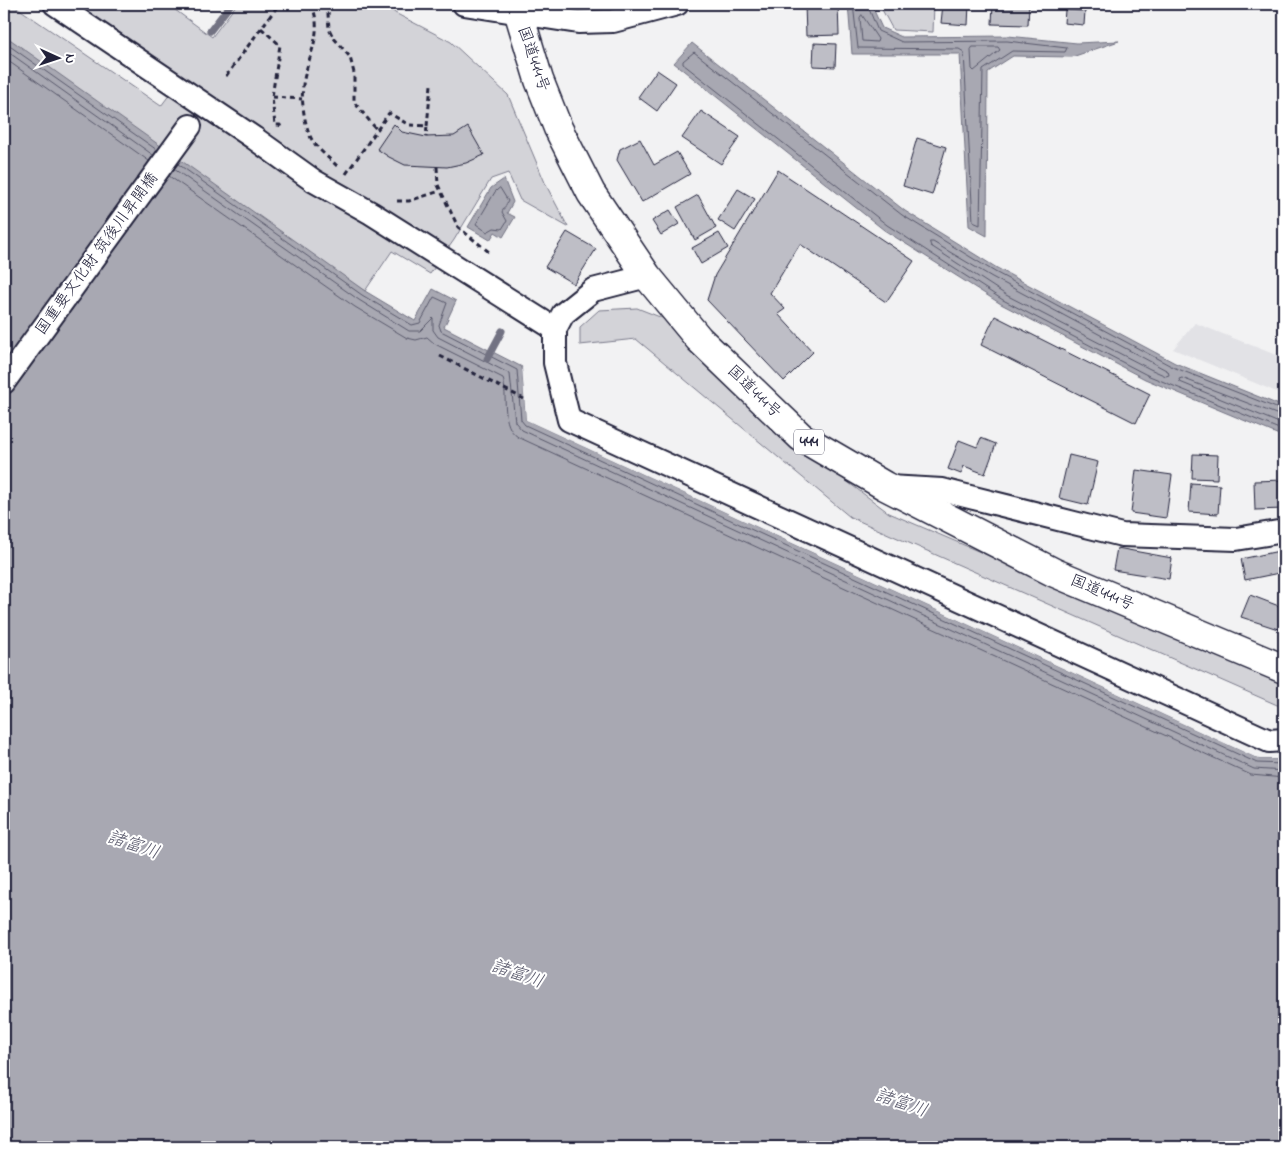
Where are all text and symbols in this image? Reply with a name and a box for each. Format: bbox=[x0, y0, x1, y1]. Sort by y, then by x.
street label: 国道444号 bbox=[511, 23, 555, 95]
north arrow bbox=[32, 32, 82, 82]
text: N bbox=[59, 53, 80, 64]
street label: 国重要文化財 筑後川昇開橋 bbox=[30, 168, 164, 340]
street label: 国道444号 bbox=[721, 360, 787, 424]
road number: 444 bbox=[794, 430, 824, 454]
street label: 国道444号 bbox=[1066, 569, 1138, 617]
water label: 諸富川 bbox=[103, 825, 163, 867]
water label: 諸富川 bbox=[487, 954, 547, 996]
water label: 諸富川 bbox=[871, 1083, 931, 1125]

